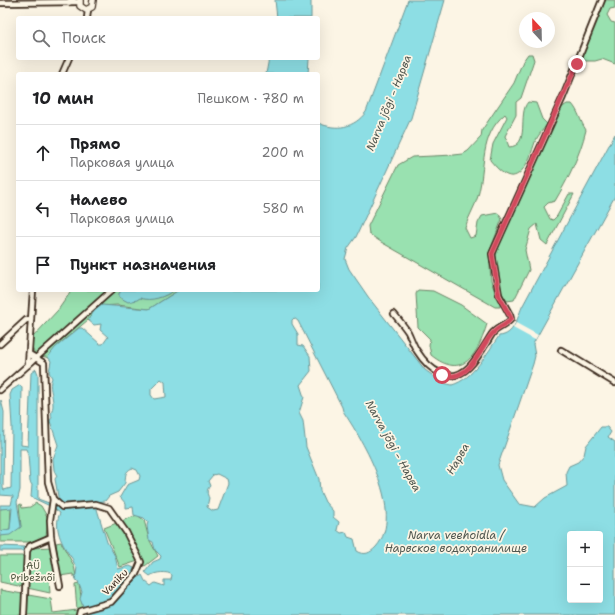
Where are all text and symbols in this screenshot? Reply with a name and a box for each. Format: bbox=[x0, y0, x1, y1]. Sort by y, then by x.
north arrow bbox=[519, 12, 555, 48]
search box bbox=[16, 16, 320, 60]
icon: search bbox=[30, 27, 52, 49]
text: Поиск bbox=[62, 28, 106, 48]
water label: Narva jõgi - Нарва bbox=[363, 53, 415, 153]
route end bbox=[568, 55, 586, 73]
text: 10 мин bbox=[32, 87, 94, 109]
text: Пешком · 780 m bbox=[197, 90, 304, 107]
text: Прямо bbox=[70, 134, 120, 154]
icon: ahead bbox=[32, 142, 54, 164]
text: 200 m bbox=[262, 144, 304, 161]
text: Парковая улица bbox=[70, 154, 174, 171]
text: Налево bbox=[70, 190, 128, 210]
icon: left bbox=[32, 198, 54, 220]
text: 580 m bbox=[263, 200, 304, 217]
text: Парковая улица bbox=[70, 210, 174, 227]
icon: arrive bbox=[32, 254, 54, 276]
text: Пункт назначения bbox=[70, 255, 216, 275]
route start bbox=[433, 366, 451, 384]
water label: Narva jõgi - Нарва bbox=[362, 398, 424, 495]
water label: Нарва bbox=[443, 441, 473, 477]
water label: Narva veehoidla / Нарвское водохранилище bbox=[385, 528, 527, 556]
map controls bbox=[567, 531, 603, 603]
button: + bbox=[567, 531, 603, 567]
park label: AÜ Pribežnõi bbox=[11, 559, 56, 584]
street label: Vaniku bbox=[99, 566, 131, 598]
button: − bbox=[567, 567, 603, 603]

